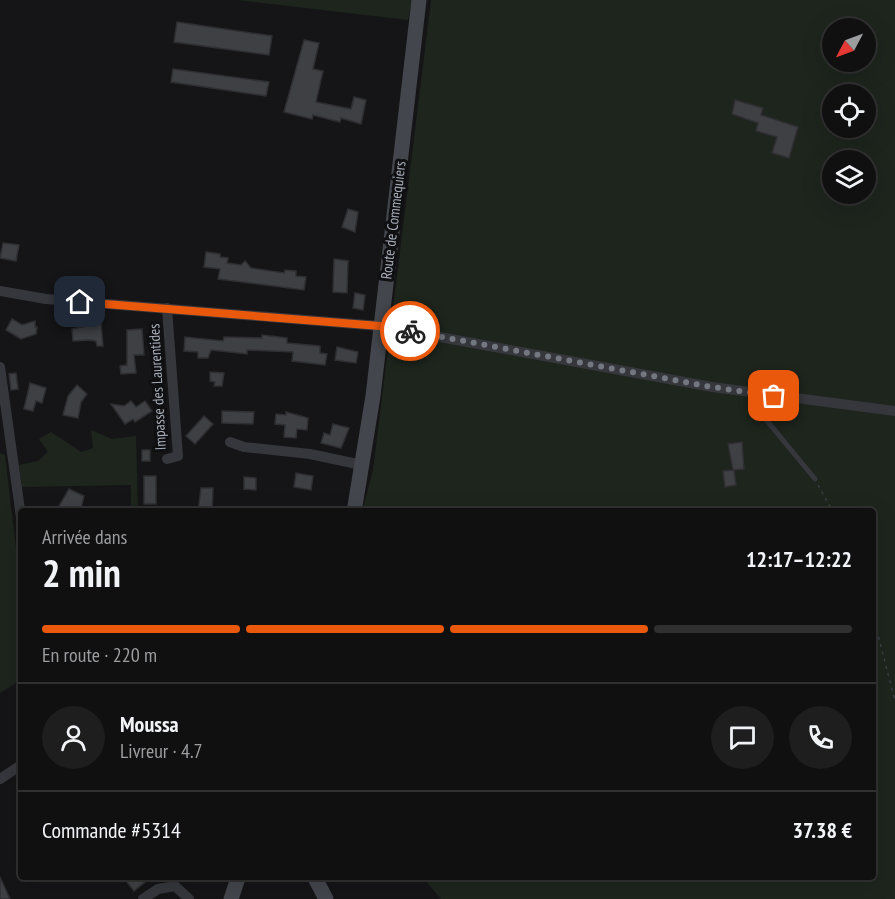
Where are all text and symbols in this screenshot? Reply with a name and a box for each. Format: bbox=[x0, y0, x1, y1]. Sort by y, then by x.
north arrow bbox=[822, 18, 876, 72]
map controls bbox=[822, 18, 876, 204]
button: locate bbox=[822, 84, 876, 138]
button: layers bbox=[822, 150, 876, 204]
street label: Route de Commequiers bbox=[376, 160, 410, 280]
pin bbox=[54, 276, 105, 327]
icon: home bbox=[63, 285, 96, 318]
courier bbox=[380, 301, 440, 361]
icon: bike bbox=[394, 315, 427, 348]
street label: Impasse des Laurentides bbox=[144, 323, 170, 451]
pin bbox=[748, 370, 799, 421]
icon: bag bbox=[757, 379, 790, 412]
text: Arrivée dans bbox=[42, 524, 127, 550]
text: 12:17–12:22 bbox=[746, 545, 852, 573]
text: 2 min bbox=[42, 547, 121, 598]
text: En route · 220 m bbox=[42, 642, 157, 668]
button: person bbox=[42, 706, 105, 769]
button: chat bbox=[711, 706, 774, 769]
button: phone bbox=[789, 706, 852, 769]
text: Moussa bbox=[120, 710, 179, 738]
text: Livreur · 4.7 bbox=[120, 738, 203, 764]
text: Commande #5314 bbox=[42, 816, 181, 844]
text: 37.38 € bbox=[792, 816, 852, 844]

